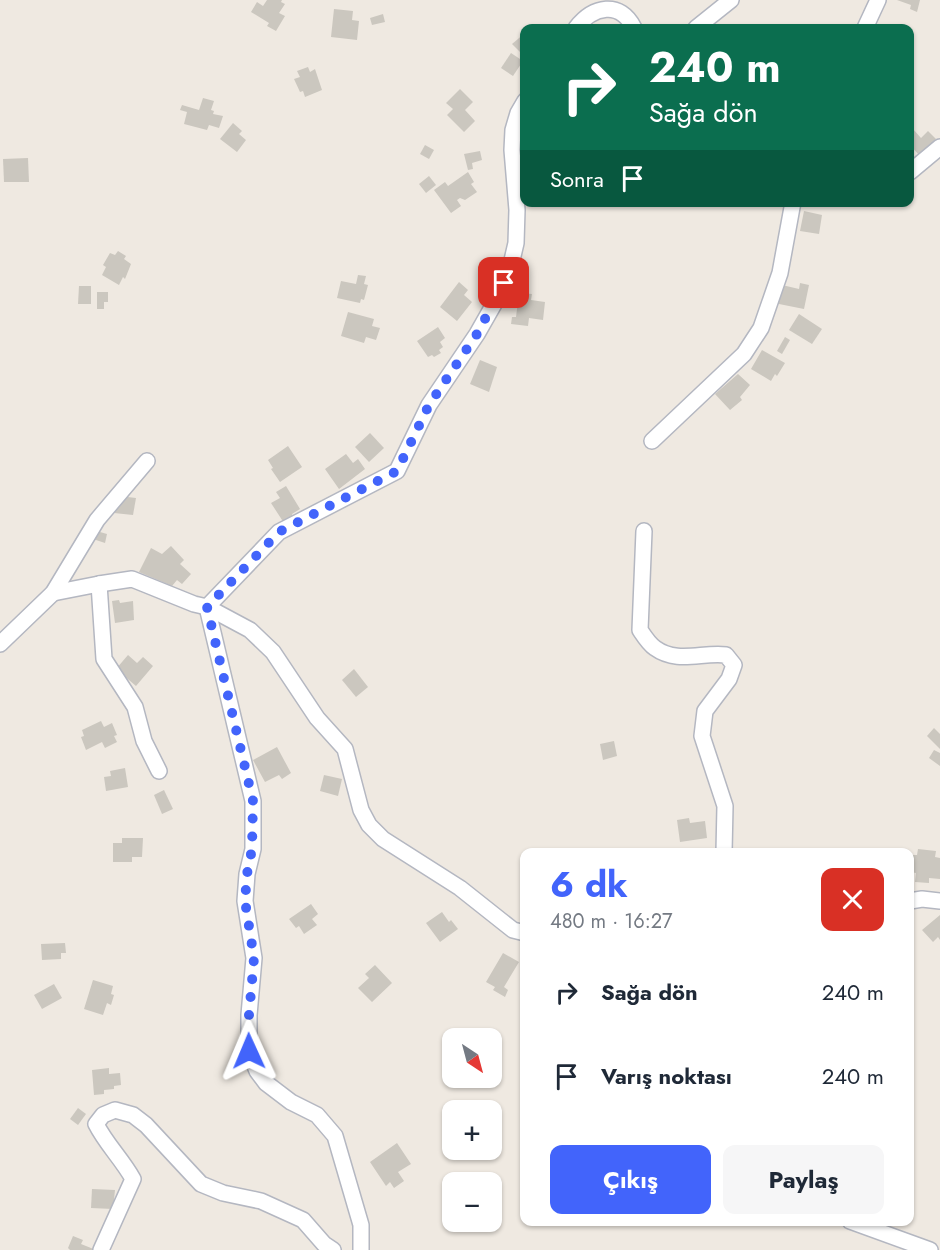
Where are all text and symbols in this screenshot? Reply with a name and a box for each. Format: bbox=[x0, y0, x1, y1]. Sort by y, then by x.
text: 240 m bbox=[649, 37, 781, 98]
icon: right bbox=[550, 48, 628, 126]
text: Sağa dön bbox=[649, 93, 758, 132]
icon: arrive bbox=[616, 162, 649, 195]
text: Sonra bbox=[550, 163, 604, 195]
pin bbox=[478, 257, 529, 308]
icon: arrive bbox=[487, 266, 520, 299]
text: 6 dk bbox=[550, 858, 628, 910]
button: close bbox=[821, 868, 884, 931]
text: 480 m · 16:27 bbox=[550, 907, 673, 936]
icon: right bbox=[550, 976, 583, 1009]
text: Sağa dön bbox=[601, 976, 698, 1008]
text: 240 m bbox=[822, 976, 884, 1008]
position arrow bbox=[217, 1019, 281, 1083]
north arrow bbox=[442, 1028, 502, 1088]
map controls bbox=[442, 1028, 502, 1232]
icon: arrive bbox=[550, 1060, 583, 1093]
text: Varış noktası bbox=[601, 1060, 732, 1092]
text: 240 m bbox=[822, 1060, 884, 1092]
button: + bbox=[442, 1100, 502, 1160]
button: Çıkış bbox=[550, 1145, 711, 1214]
button: Paylaş bbox=[723, 1145, 884, 1214]
button: − bbox=[442, 1172, 502, 1232]

